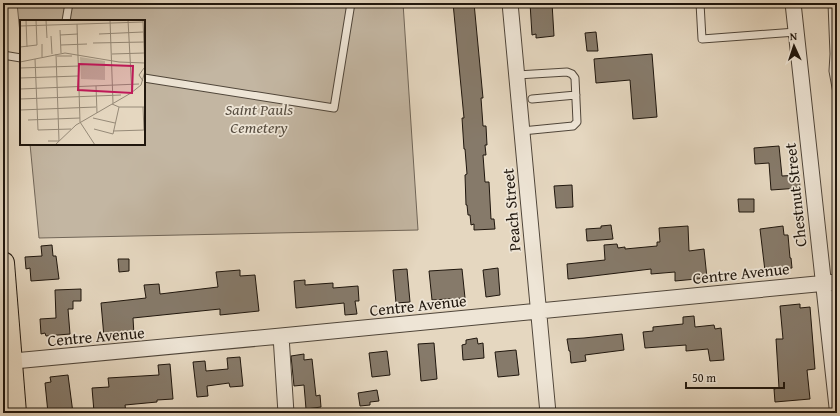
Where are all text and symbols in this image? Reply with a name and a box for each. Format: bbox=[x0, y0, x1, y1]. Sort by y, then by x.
inset map bbox=[20, 20, 145, 145]
north arrow bbox=[774, 26, 814, 66]
text: N bbox=[789, 28, 798, 44]
park label: Saint Pauls Cemetery bbox=[225, 97, 293, 139]
street label: Chestnut Street bbox=[778, 141, 812, 248]
street label: Peach Street bbox=[495, 167, 527, 253]
street label: Centre Avenue bbox=[691, 256, 791, 290]
street label: Centre Avenue bbox=[368, 288, 468, 322]
street label: Centre Avenue bbox=[46, 320, 146, 352]
scale bar bbox=[686, 364, 784, 390]
text: 50 m bbox=[692, 369, 716, 386]

